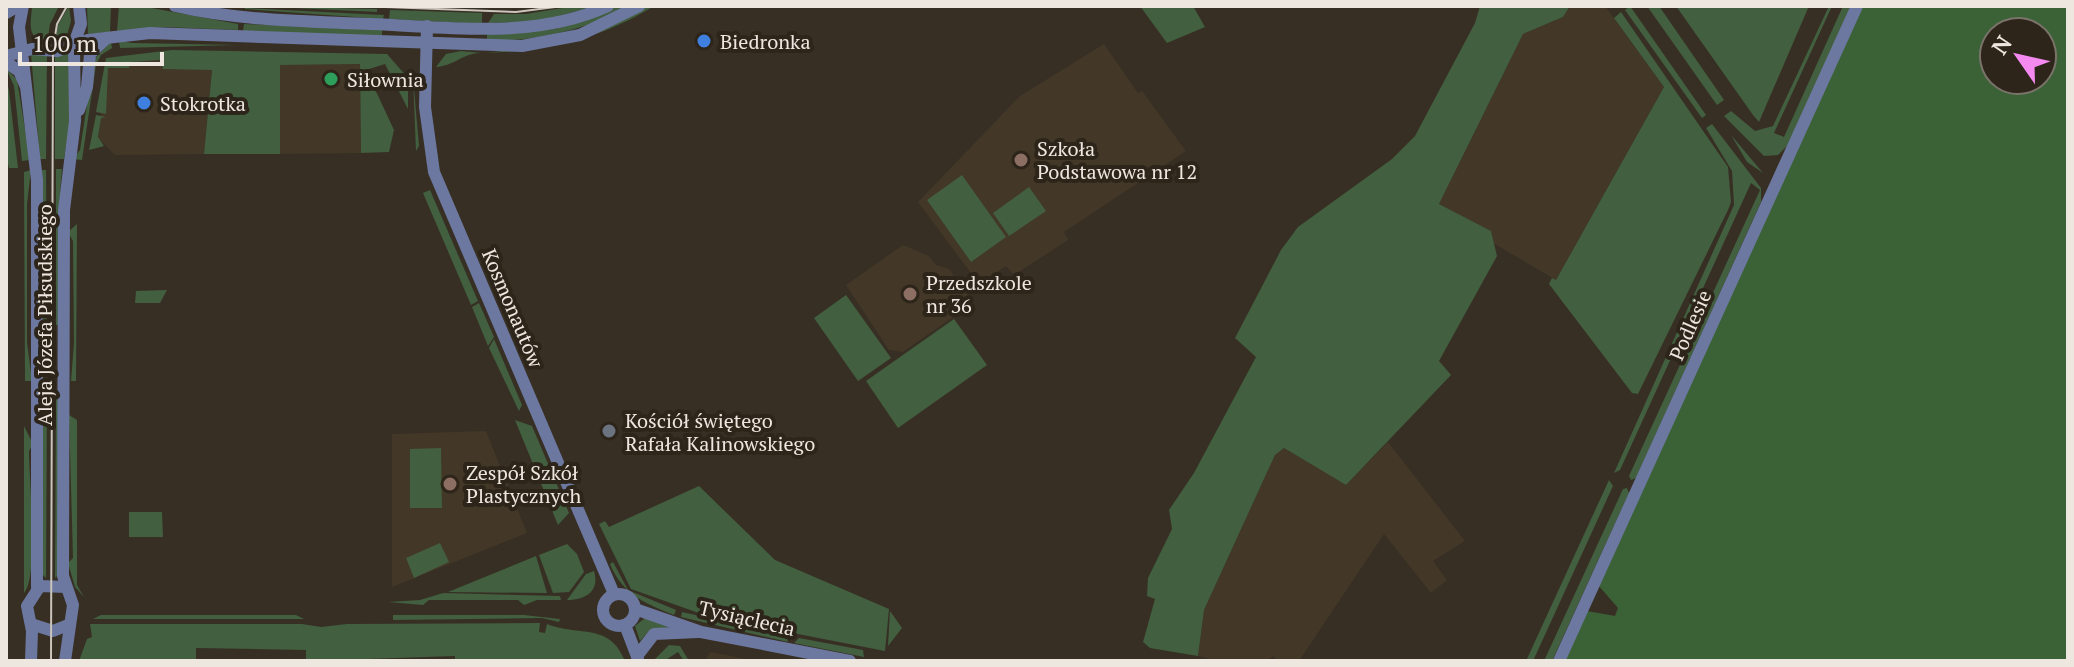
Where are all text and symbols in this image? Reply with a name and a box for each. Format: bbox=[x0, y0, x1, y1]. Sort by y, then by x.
scale bar bbox=[20, 16, 162, 66]
north arrow bbox=[1978, 16, 2058, 96]
text: 100 m bbox=[32, 27, 97, 59]
place label: Biedronka bbox=[720, 28, 811, 55]
text: N bbox=[1984, 29, 2018, 60]
marker: Biedronka bbox=[695, 32, 713, 50]
place label: Siłownia bbox=[347, 66, 424, 93]
marker: Siłownia bbox=[322, 70, 340, 88]
place label: Stokrotka bbox=[160, 90, 246, 117]
marker: Stokrotka bbox=[135, 94, 153, 112]
place label: Szkoła Podstawowa nr 12 bbox=[1037, 135, 1197, 185]
marker: Szkoła Podstawowa nr 12 bbox=[1012, 151, 1030, 169]
street label: Aleja Józefa Piłsudskiego bbox=[31, 204, 58, 426]
street label: Kosmonautów bbox=[476, 245, 550, 372]
place label: Przedszkole nr 36 bbox=[926, 269, 1032, 319]
marker: Przedszkole nr 36 bbox=[901, 285, 919, 303]
street label: Podlesie bbox=[1663, 286, 1717, 364]
place label: Kościół świętego Rafała Kalinowskiego bbox=[625, 407, 815, 457]
marker: Kościół świętego Rafała Kalinowskiego bbox=[600, 422, 618, 440]
place label: Zespół Szkół Plastycznych bbox=[466, 459, 581, 509]
marker: Zespół Szkół Plastycznych bbox=[441, 475, 459, 493]
street label: Tysiąclecia bbox=[696, 594, 798, 642]

